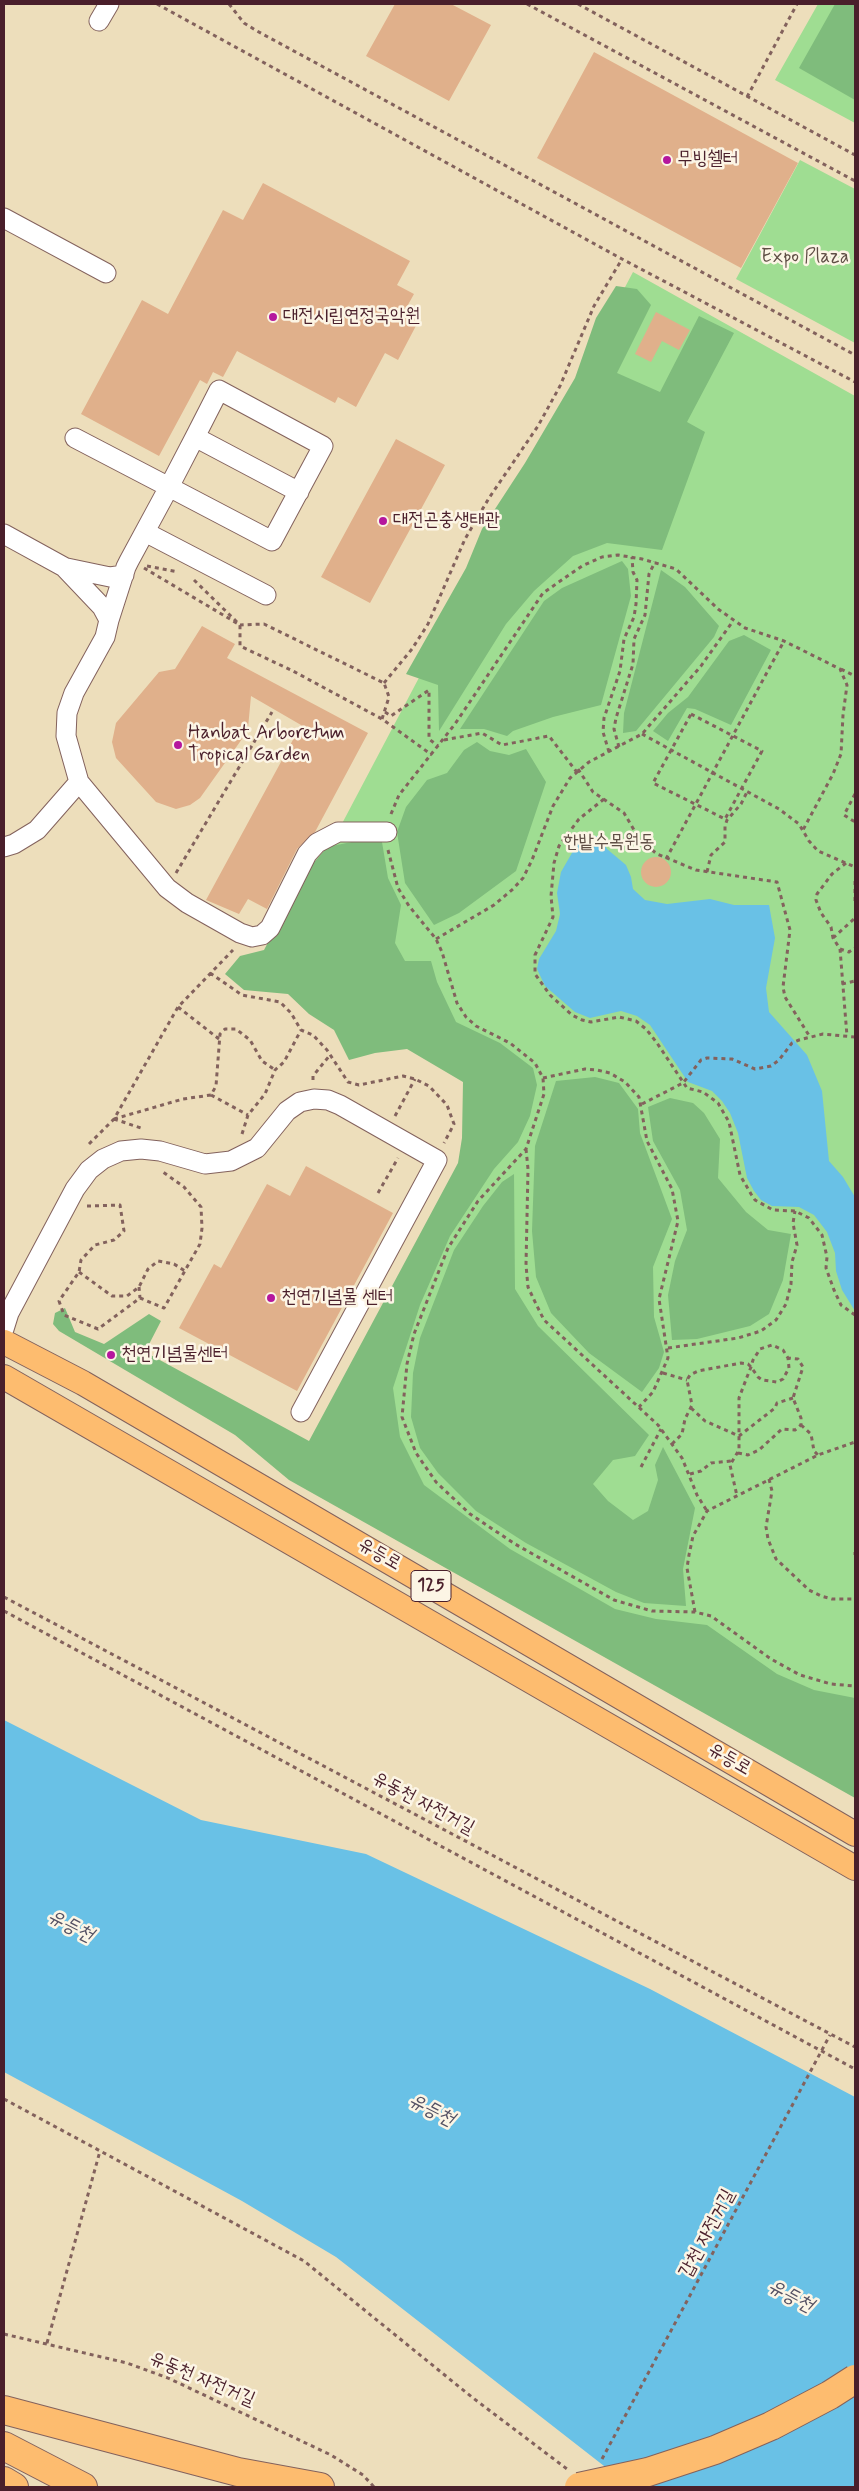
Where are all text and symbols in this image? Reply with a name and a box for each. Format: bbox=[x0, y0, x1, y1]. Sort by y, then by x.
place label: 무빙쉘터 bbox=[677, 149, 738, 171]
marker: 무빙쉘터 bbox=[661, 154, 673, 166]
park label: Expo Plaza bbox=[761, 247, 849, 269]
place label: 대전시립연정국악원 bbox=[283, 306, 421, 328]
marker: 대전시립연정국악원 bbox=[267, 311, 279, 323]
place label: 대전곤충생태관 bbox=[393, 510, 500, 532]
marker: 대전곤충생태관 bbox=[377, 515, 389, 527]
place label: Hanbat Arboretum Tropical Garden bbox=[188, 723, 345, 767]
marker: Hanbat Arboretum Tropical Garden bbox=[172, 739, 184, 751]
park label: 한밭수목원동 bbox=[563, 832, 655, 854]
place label: 천연기념물 센터 bbox=[281, 1287, 393, 1309]
marker: 천연기념물 센터 bbox=[265, 1292, 277, 1304]
place label: 천연기념물센터 bbox=[121, 1344, 228, 1366]
marker: 천연기념물센터 bbox=[105, 1349, 117, 1361]
street label: 유등로 bbox=[353, 1534, 405, 1576]
road number: 125 bbox=[411, 1570, 451, 1602]
street label: 유등로 bbox=[703, 1739, 755, 1781]
street label: 유동천 자전거길 bbox=[368, 1768, 478, 1840]
water label: 유등천 bbox=[43, 1905, 97, 1949]
water label: 유등천 bbox=[404, 2089, 458, 2133]
street label: 갑천 자전거길 bbox=[675, 2186, 741, 2282]
water label: 유등천 bbox=[763, 2275, 817, 2319]
street label: 유동천 자전거길 bbox=[146, 2348, 258, 2412]

